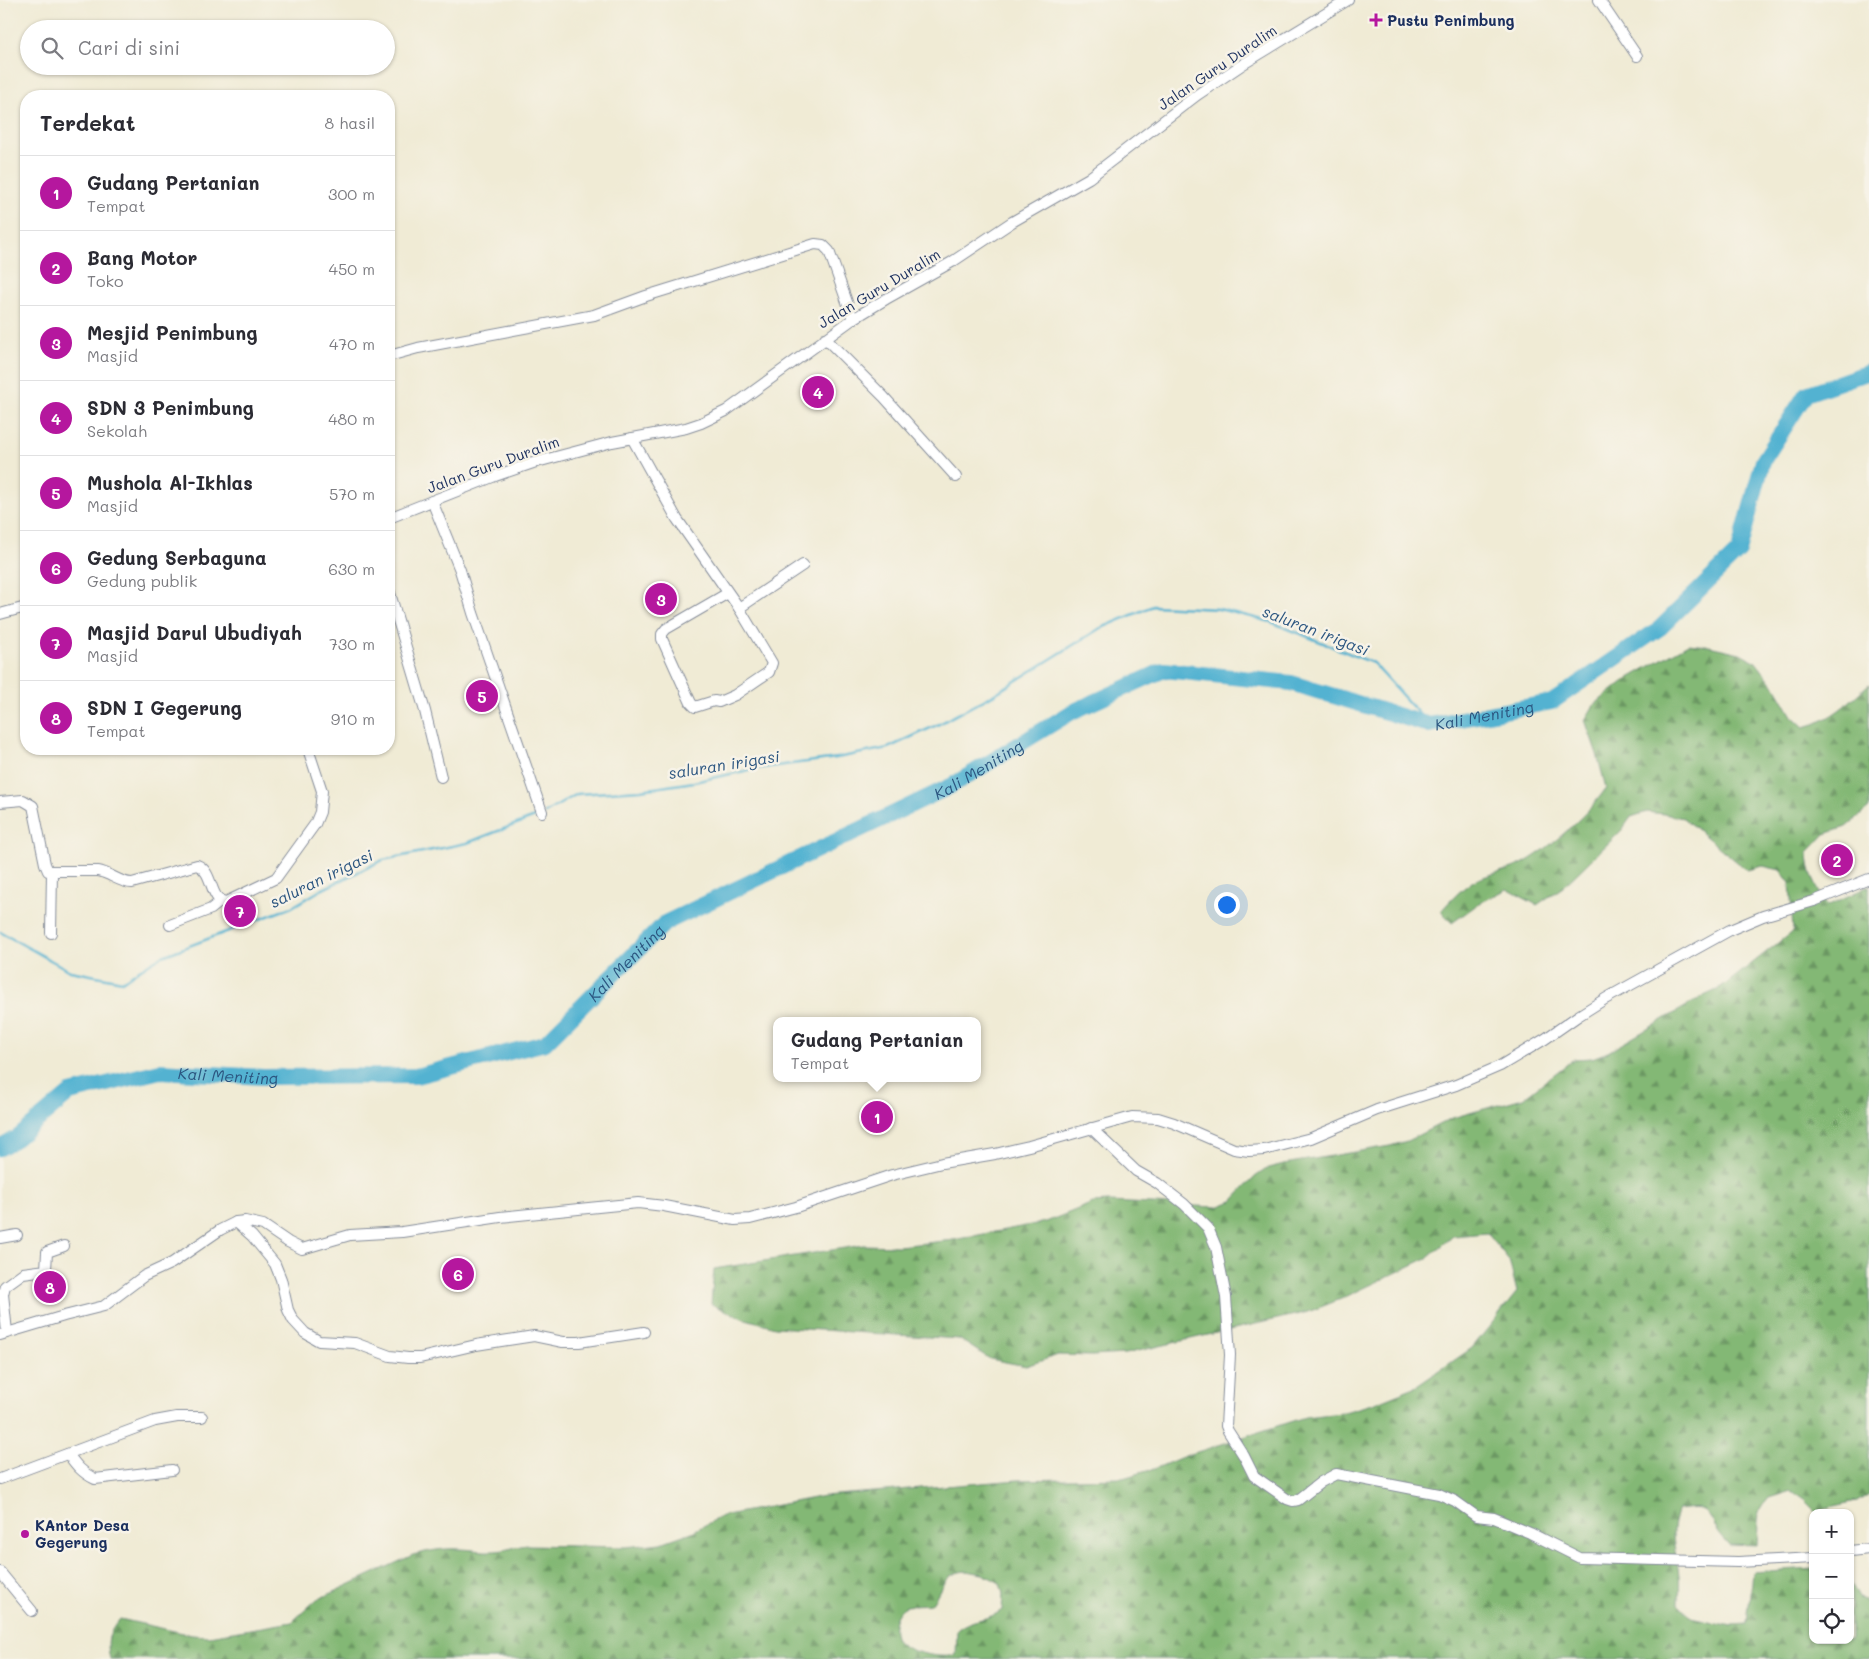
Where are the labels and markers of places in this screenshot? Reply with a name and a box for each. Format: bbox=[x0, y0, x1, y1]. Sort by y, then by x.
place label: Pustu Penimbung bbox=[1387, 10, 1515, 30]
marker: Pustu Penimbung bbox=[1369, 13, 1383, 27]
pin: 4 bbox=[802, 373, 834, 411]
pin: 3 bbox=[645, 580, 677, 618]
pin: 5 bbox=[466, 677, 498, 715]
pin: 2 bbox=[1821, 841, 1853, 879]
pin: 7 bbox=[224, 892, 256, 930]
pin: 1 bbox=[861, 1098, 893, 1136]
pin: 6 bbox=[442, 1255, 474, 1293]
pin: 8 bbox=[34, 1268, 66, 1306]
place label: KAntor Desa Gegerung bbox=[35, 1515, 129, 1552]
marker: KAntor Desa Gegerung bbox=[19, 1528, 31, 1540]

